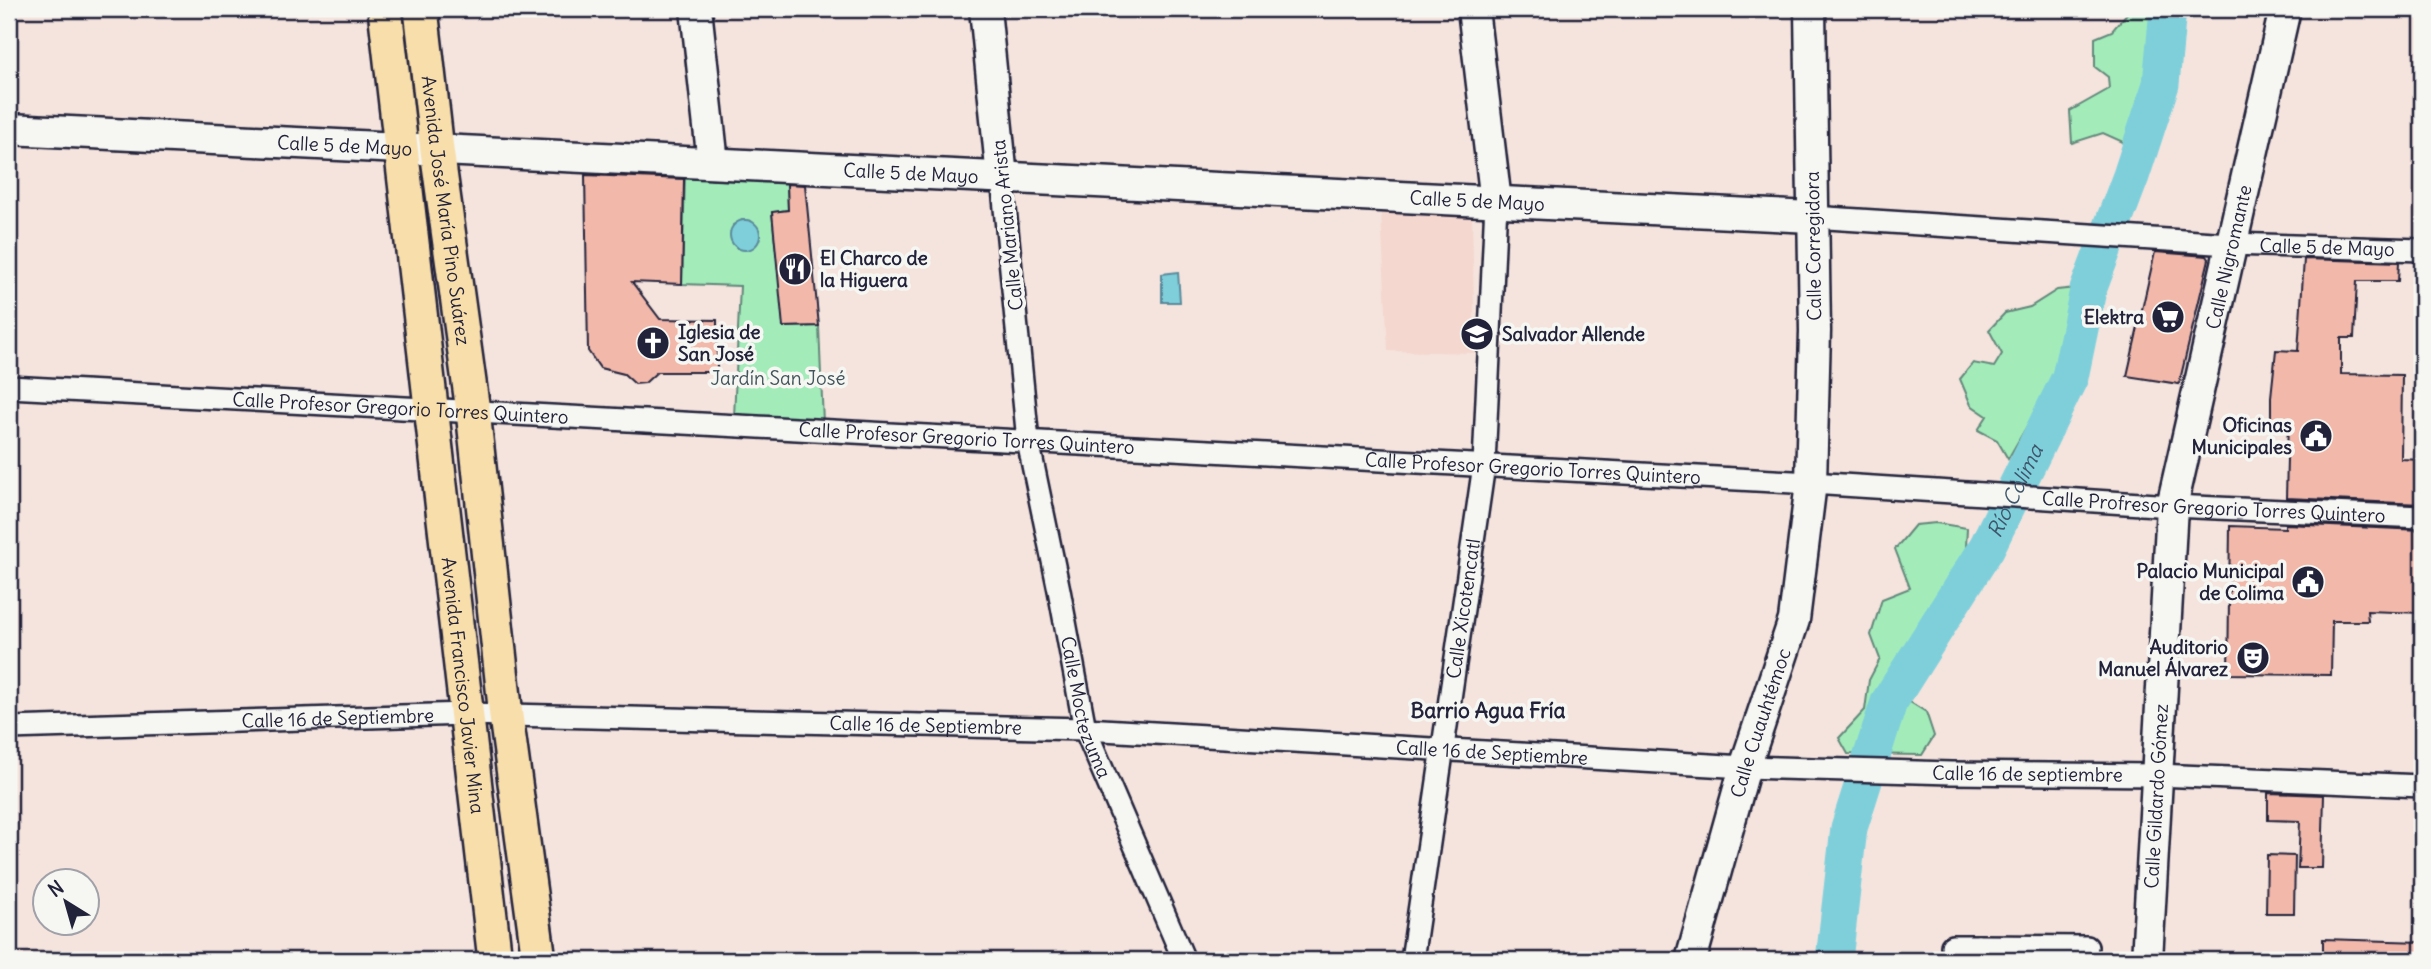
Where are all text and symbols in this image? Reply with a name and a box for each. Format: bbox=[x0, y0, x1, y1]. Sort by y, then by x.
street label: Avenida José María Pino Suárez bbox=[417, 74, 476, 347]
street label: Calle 5 de Mayo bbox=[276, 130, 413, 161]
street label: Calle Mariano Arista bbox=[986, 138, 1028, 312]
street label: Calle 5 de Mayo bbox=[843, 158, 979, 188]
street label: Calle Corregidora bbox=[1800, 171, 1826, 321]
street label: Calle Nigromante bbox=[2201, 182, 2257, 332]
street label: Calle 5 de Mayo bbox=[1409, 185, 1545, 216]
street label: Calle 5 de Mayo bbox=[2259, 233, 2395, 261]
place label: El Charco de la Higuera bbox=[820, 246, 928, 292]
restaurant icon: El Charco de la Higuera bbox=[776, 250, 814, 288]
supermarket icon: Elektra bbox=[2149, 298, 2187, 336]
place label: Elektra bbox=[2084, 305, 2144, 329]
school or university icon: Salvador Allende bbox=[1458, 315, 1496, 353]
place label: Iglesia de San José bbox=[678, 320, 761, 366]
place label: Salvador Allende bbox=[1502, 322, 1645, 346]
church icon: Iglesia de San José bbox=[634, 324, 672, 362]
park label: Jardín San José bbox=[710, 366, 846, 390]
street label: Calle Profesor Gregorio Torres Quintero bbox=[232, 387, 569, 429]
place label: Oficinas Municipales bbox=[2192, 413, 2292, 459]
street label: Calle Profesor Gregorio Torres Quintero bbox=[798, 417, 1135, 459]
public building icon: Oficinas Municipales bbox=[2297, 417, 2335, 455]
water label: Río Colima bbox=[1980, 439, 2049, 542]
street label: Calle Profesor Gregorio Torres Quintero bbox=[1364, 447, 1702, 489]
street label: Calle Profresor Gregorio Torres Quintero bbox=[2041, 486, 2386, 527]
street label: Calle Xicotencatl bbox=[1441, 537, 1485, 680]
street label: Avenida Francisco Javier Mina bbox=[436, 556, 490, 815]
place label: Palacio Municipal de Colima bbox=[2137, 559, 2284, 605]
public building icon: Palacio Municipal de Colima bbox=[2289, 563, 2327, 601]
street label: Calle Moctezuma bbox=[1056, 634, 1117, 782]
place label: Auditorio Manuel Álvarez bbox=[2098, 635, 2228, 681]
theatre icon: Auditorio Manuel Álvarez bbox=[2234, 639, 2272, 677]
street label: Calle Cuauhtémoc bbox=[1725, 645, 1796, 800]
district label: Barrio Agua Fría bbox=[1410, 697, 1566, 724]
street label: Calle 16 de Septiembre bbox=[241, 703, 434, 733]
street label: Calle Gildardo Gómez bbox=[2139, 703, 2173, 889]
street label: Calle 16 de Septiembre bbox=[829, 711, 1022, 739]
street label: Calle 16 de Septiembre bbox=[1395, 735, 1589, 770]
street label: Calle 16 de septiembre bbox=[1932, 760, 2123, 787]
north arrow bbox=[32, 867, 102, 937]
text: N bbox=[43, 875, 68, 902]

